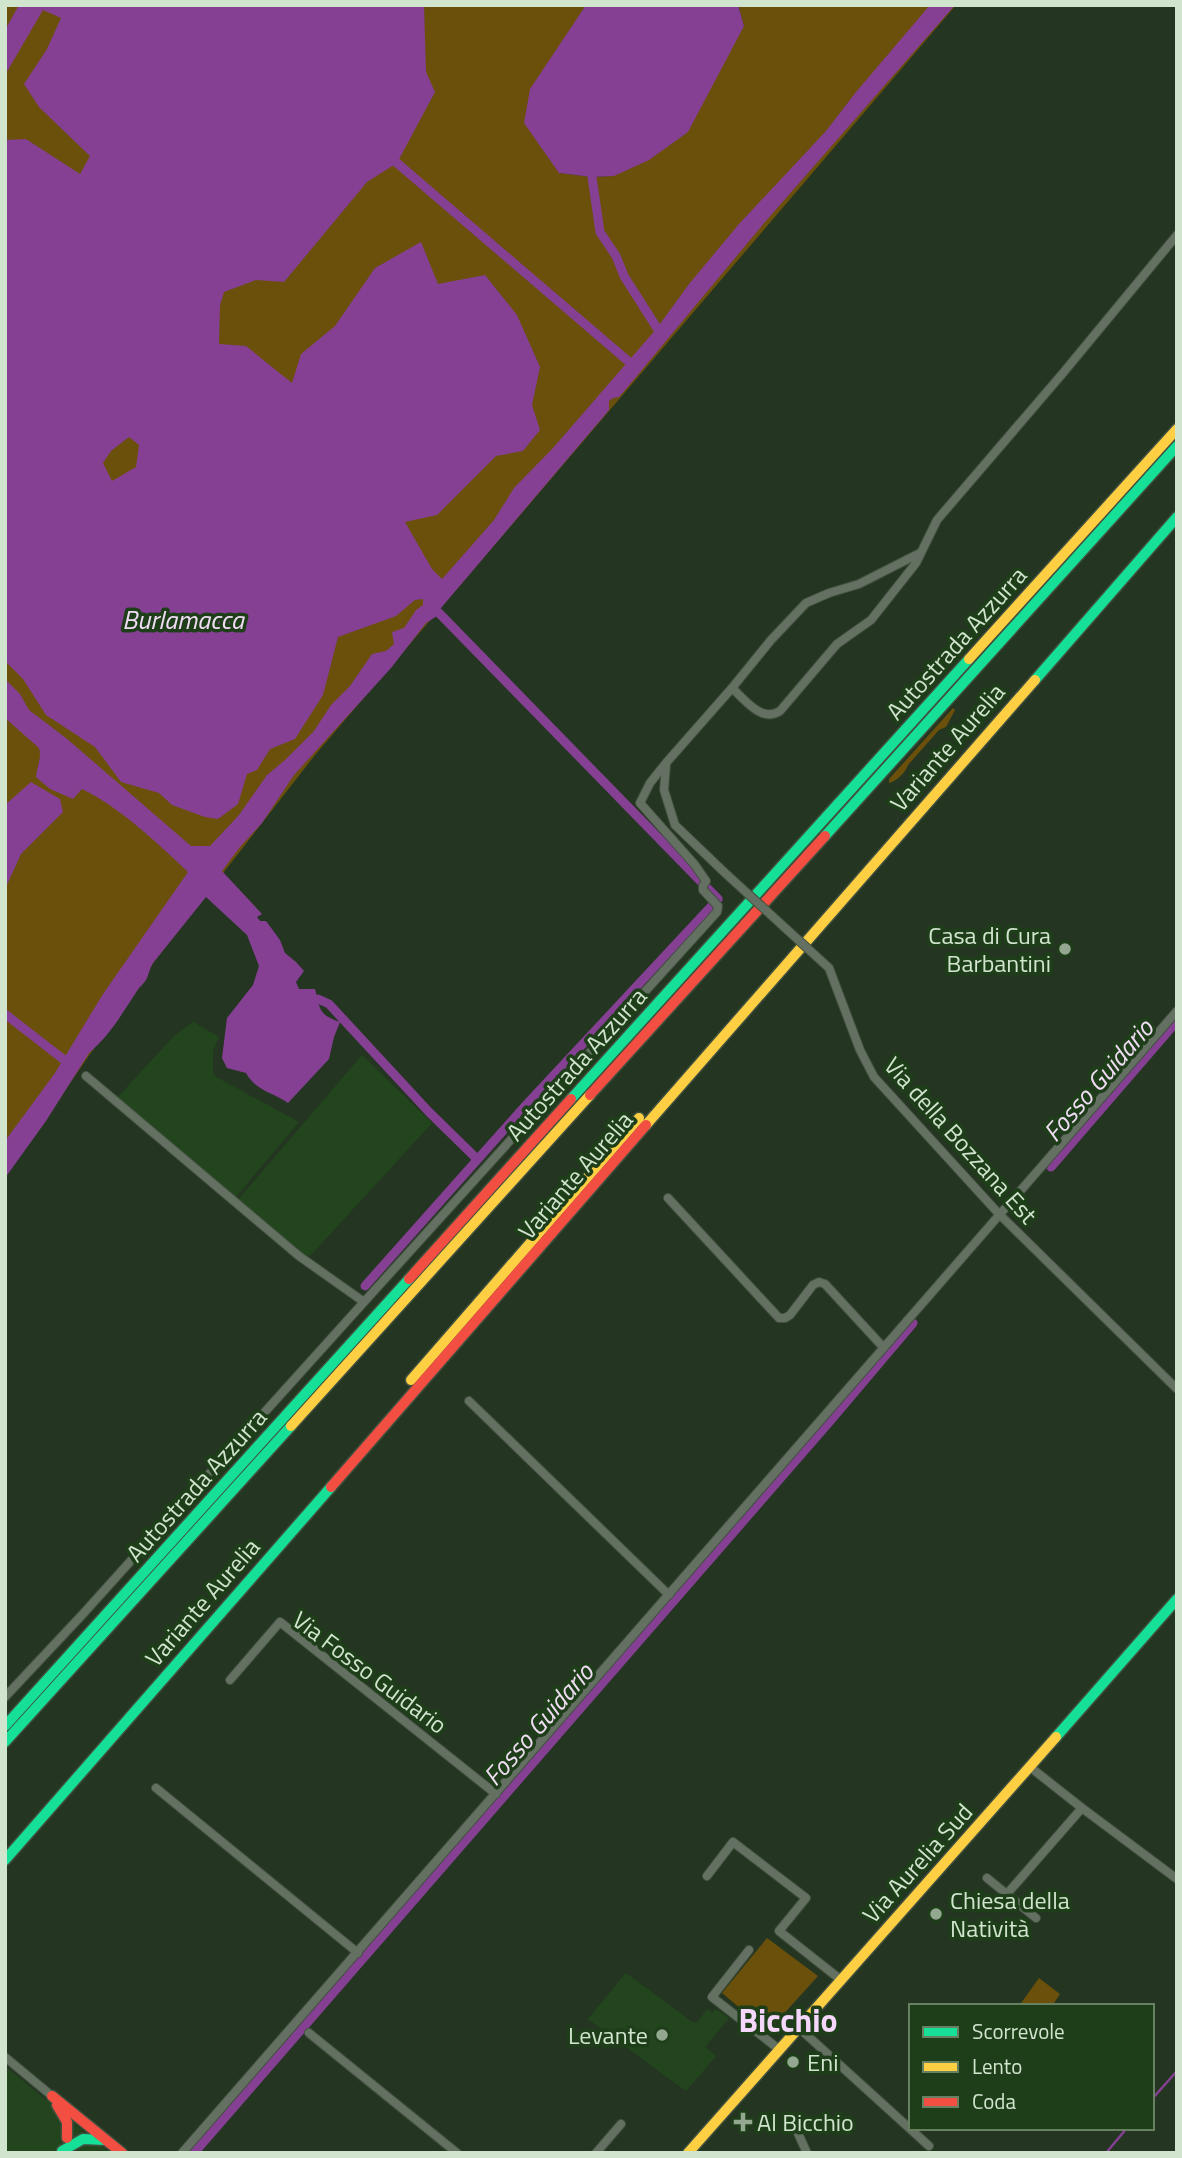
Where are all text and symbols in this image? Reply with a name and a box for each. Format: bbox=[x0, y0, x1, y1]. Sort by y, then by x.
street label: Autostrada Azzurra bbox=[877, 558, 1035, 728]
water label: Burlamacca bbox=[122, 600, 246, 639]
street label: Variante Aurelia bbox=[881, 675, 1013, 819]
place label: Casa di Cura Barbantini bbox=[928, 917, 1051, 981]
marker: Casa di Cura Barbantini bbox=[1057, 941, 1073, 957]
street label: Autostrada Azzurra bbox=[497, 979, 655, 1149]
water label: Fosso Guidario bbox=[1034, 1009, 1163, 1150]
street label: Via della Bozzana Est bbox=[876, 1048, 1046, 1232]
street label: Variante Aurelia bbox=[509, 1103, 641, 1247]
street label: Autostrada Azzurra bbox=[117, 1400, 275, 1570]
street label: Variante Aurelia bbox=[136, 1530, 268, 1674]
street label: Via Fosso Guidario bbox=[285, 1602, 455, 1742]
water label: Fosso Guidario bbox=[474, 1653, 603, 1794]
street label: Via Aurelia Sud bbox=[853, 1795, 981, 1931]
place label: Chiesa della Natività bbox=[950, 1882, 1070, 1946]
marker: Chiesa della Natività bbox=[928, 1906, 944, 1922]
district label: Bicchio bbox=[738, 1996, 838, 2044]
legend bbox=[909, 2004, 1154, 2130]
text: Scorrevole bbox=[972, 2015, 1065, 2047]
place label: Levante bbox=[568, 2017, 648, 2053]
marker: Levante bbox=[654, 2027, 670, 2043]
place label: Eni bbox=[807, 2044, 838, 2080]
text: Lento bbox=[972, 2050, 1022, 2082]
marker: Eni bbox=[785, 2054, 801, 2070]
text: Coda bbox=[972, 2085, 1016, 2117]
place label: Al Bicchio bbox=[757, 2104, 854, 2140]
marker: Al Bicchio bbox=[735, 2114, 751, 2130]

